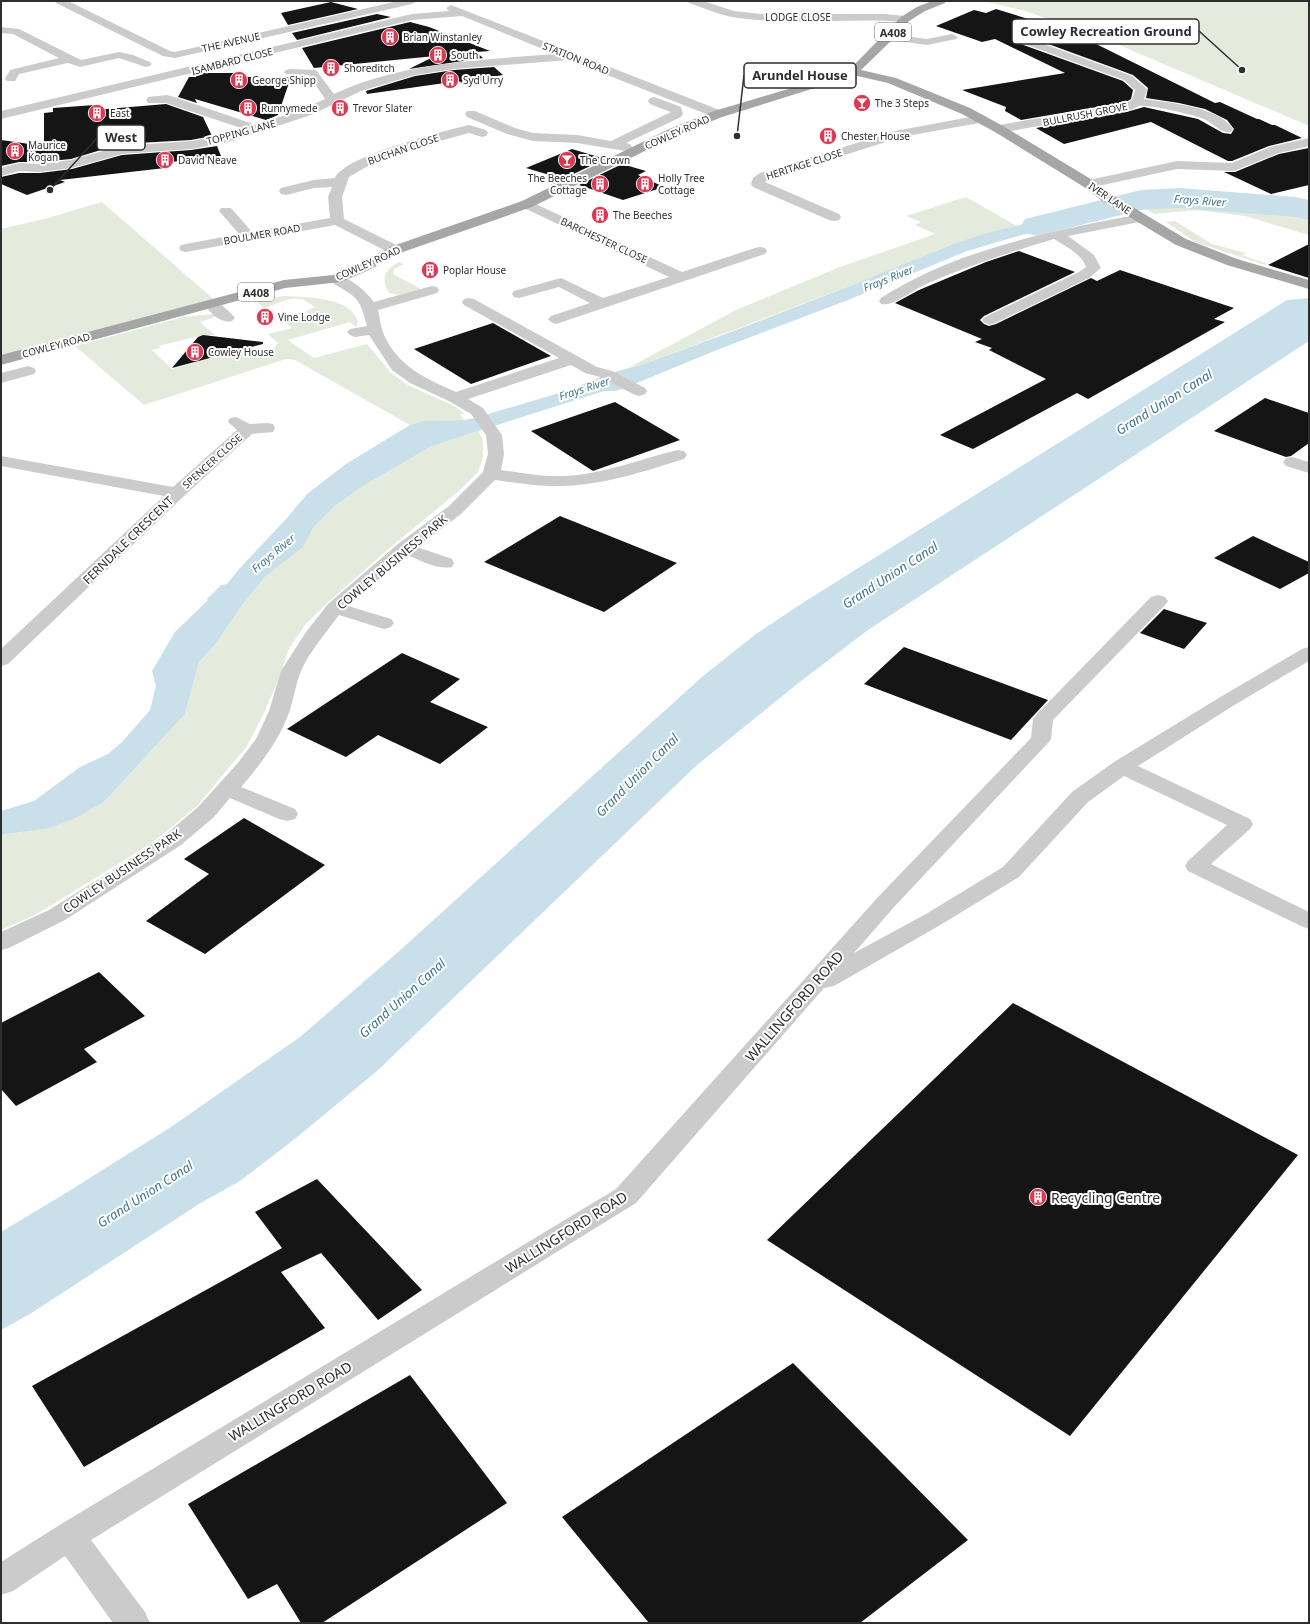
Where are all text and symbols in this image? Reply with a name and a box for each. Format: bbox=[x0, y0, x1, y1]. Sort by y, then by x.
street label: LODGE CLOSE bbox=[765, 10, 831, 24]
callout: Cowley Recreation Ground bbox=[1012, 19, 1199, 44]
text: Cowley Recreation Ground bbox=[1020, 22, 1192, 40]
road number: A408 bbox=[875, 23, 911, 41]
building icon: Brian Winstanley bbox=[380, 27, 400, 47]
street label: THE AVENUE bbox=[201, 29, 261, 55]
place label: Brian Winstanley bbox=[403, 30, 483, 44]
street label: STATION ROAD bbox=[541, 38, 611, 78]
street label: ISAMBARD CLOSE bbox=[190, 44, 274, 78]
building icon: South bbox=[428, 45, 448, 65]
place label: South bbox=[451, 48, 479, 62]
building icon: Shoreditch bbox=[321, 58, 341, 78]
place label: Shoreditch bbox=[344, 61, 395, 75]
callout: Arundel House bbox=[744, 63, 856, 88]
text: Arundel House bbox=[752, 66, 848, 84]
building icon: George Shipp bbox=[229, 70, 249, 90]
building icon: Syd Urry bbox=[440, 70, 460, 90]
place label: George Shipp bbox=[252, 73, 316, 87]
place label: Syd Urry bbox=[463, 73, 504, 87]
bar icon: The 3 Steps bbox=[852, 93, 872, 113]
place label: The 3 Steps bbox=[875, 96, 929, 110]
building icon: Runnymede bbox=[238, 98, 258, 118]
building icon: Trevor Slater bbox=[330, 98, 350, 118]
street label: BULLRUSH GROVE bbox=[1041, 99, 1129, 129]
place label: Runnymede bbox=[261, 101, 318, 115]
place label: Trevor Slater bbox=[353, 101, 412, 115]
building icon: East bbox=[87, 103, 107, 123]
place label: East bbox=[110, 106, 130, 120]
street label: COWLEY ROAD bbox=[642, 111, 712, 153]
street label: TOPPING LANE bbox=[205, 116, 277, 148]
callout: West bbox=[97, 125, 145, 150]
building icon: Chester House bbox=[818, 126, 838, 146]
text: West bbox=[105, 128, 137, 146]
place label: Chester House bbox=[841, 129, 910, 143]
street label: BUCHAN CLOSE bbox=[366, 130, 440, 168]
place label: Maurice Kogan bbox=[28, 138, 66, 164]
building icon: Maurice Kogan bbox=[5, 141, 25, 161]
street label: HERITAGE CLOSE bbox=[764, 145, 844, 183]
building icon: David Neave bbox=[155, 150, 175, 170]
bar icon: The Crown bbox=[557, 150, 577, 170]
place label: David Neave bbox=[178, 153, 237, 167]
place label: The Crown bbox=[580, 153, 630, 167]
place label: The Beeches Cottage bbox=[528, 171, 587, 197]
place label: Holly Tree Cottage bbox=[658, 171, 705, 197]
building icon: The Beeches Cottage bbox=[590, 174, 610, 194]
building icon: Holly Tree Cottage bbox=[635, 174, 655, 194]
street label: IVER LANE bbox=[1086, 179, 1134, 217]
water label: Frays River bbox=[1173, 191, 1227, 209]
building icon: The Beeches bbox=[590, 205, 610, 225]
place label: The Beeches bbox=[613, 208, 672, 222]
street label: BARCHESTER CLOSE bbox=[558, 214, 650, 266]
street label: BOULMER ROAD bbox=[222, 220, 302, 248]
street label: COWLEY ROAD bbox=[333, 242, 403, 284]
building icon: Poplar House bbox=[420, 260, 440, 280]
water label: Frays River bbox=[861, 261, 916, 295]
place label: Poplar House bbox=[443, 263, 507, 277]
road number: A408 bbox=[238, 283, 274, 301]
building icon: Vine Lodge bbox=[255, 307, 275, 327]
place label: Vine Lodge bbox=[278, 310, 331, 324]
street label: COWLEY ROAD bbox=[21, 329, 91, 361]
building icon: Cowley House bbox=[185, 342, 205, 362]
place label: Cowley House bbox=[208, 345, 274, 359]
water label: Grand Union Canal bbox=[1112, 365, 1216, 439]
water label: Frays River bbox=[557, 373, 612, 403]
street label: SPENCER CLOSE bbox=[179, 430, 245, 492]
street label: FERNDALE CRESCENT bbox=[79, 492, 177, 588]
street label: COWLEY BUSINESS PARK bbox=[333, 510, 451, 613]
water label: Frays River bbox=[248, 530, 298, 576]
water label: Grand Union Canal bbox=[839, 537, 942, 613]
water label: Grand Union Canal bbox=[591, 729, 683, 821]
street label: COWLEY BUSINESS PARK bbox=[60, 825, 185, 917]
street label: WALLINGFORD ROAD bbox=[741, 947, 847, 1065]
water label: Grand Union Canal bbox=[355, 954, 450, 1042]
water label: Grand Union Canal bbox=[94, 1156, 197, 1232]
street label: WALLINGFORD ROAD bbox=[501, 1187, 631, 1277]
building icon: Recycling Centre bbox=[1028, 1187, 1048, 1207]
place label: Recycling Centre bbox=[1051, 1188, 1160, 1207]
street label: WALLINGFORD ROAD bbox=[225, 1357, 355, 1445]

